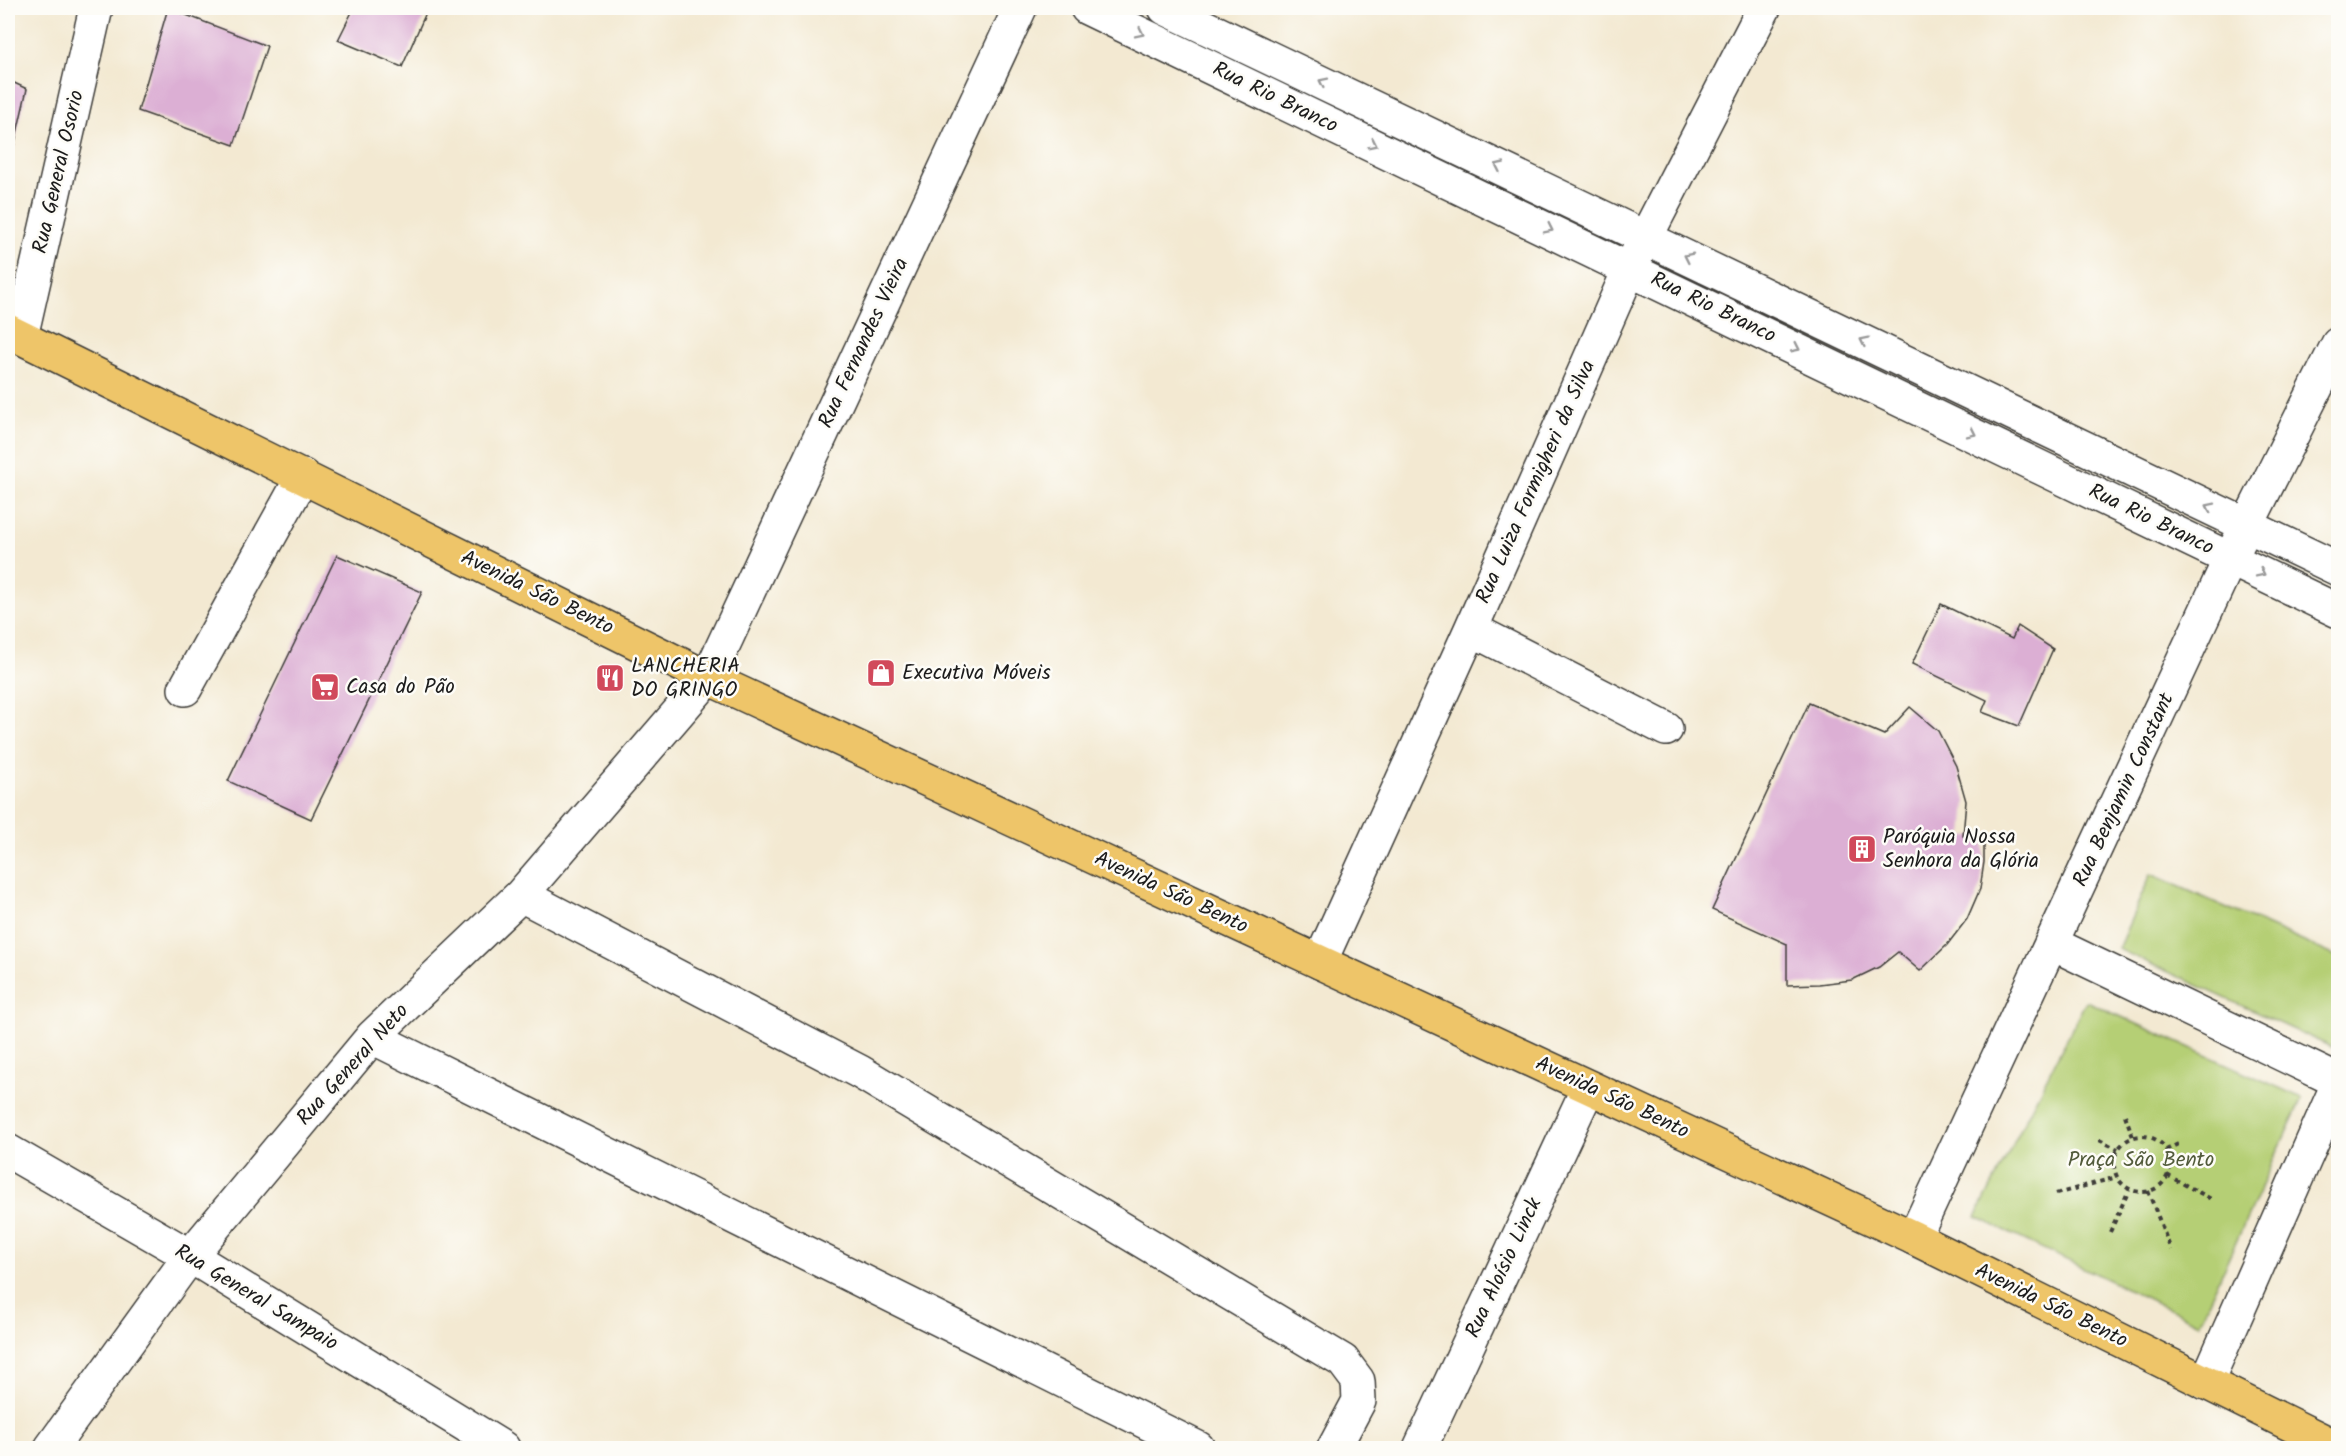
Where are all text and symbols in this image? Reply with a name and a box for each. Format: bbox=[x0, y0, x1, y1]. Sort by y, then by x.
one-way arrow bbox=[1134, 25, 1145, 37]
street label: Rua Rio Branco bbox=[1207, 53, 1343, 143]
one-way arrow bbox=[1318, 78, 1329, 90]
street label: Rua General Osorio bbox=[24, 87, 94, 257]
one-way arrow bbox=[1366, 137, 1377, 149]
one-way arrow bbox=[1494, 162, 1505, 174]
one-way arrow bbox=[1542, 221, 1553, 233]
street label: Rua Fernandes Vieira bbox=[810, 252, 918, 434]
one-way arrow bbox=[1684, 252, 1695, 264]
street label: Rua Rio Branco bbox=[1645, 263, 1781, 353]
one-way arrow bbox=[1860, 336, 1871, 348]
one-way arrow bbox=[1790, 341, 1801, 353]
street label: Rua Luiza Formigheri da Silva bbox=[1467, 355, 1605, 609]
one-way arrow bbox=[1965, 426, 1976, 438]
street label: Rua Rio Branco bbox=[2083, 475, 2219, 565]
one-way arrow bbox=[2206, 503, 2217, 515]
street label: Avenida São Bento bbox=[455, 542, 619, 644]
one-way arrow bbox=[2254, 566, 2265, 578]
place label: LANCHERIA DO GRINGO bbox=[631, 650, 740, 707]
shop icon: Executiva Móveis bbox=[865, 657, 897, 689]
place label: Executiva Móveis bbox=[902, 657, 1051, 690]
restaurant icon: LANCHERIA DO GRINGO bbox=[594, 662, 626, 694]
supermarket icon: Casa do Pão bbox=[309, 671, 341, 703]
place label: Casa do Pão bbox=[346, 671, 455, 704]
street label: Rua Benjamin Constant bbox=[2065, 687, 2184, 892]
place label: Paróquia Nossa Senhora da Glória bbox=[1883, 821, 2039, 878]
building icon: Paróquia Nossa Senhora da Glória bbox=[1846, 833, 1878, 865]
street label: Avenida São Bento bbox=[1088, 843, 1254, 943]
street label: Rua General Neto bbox=[289, 996, 417, 1134]
street label: Avenida São Bento bbox=[1529, 1048, 1695, 1148]
park label: Praça São Bento bbox=[2068, 1144, 2214, 1177]
street label: Rua Aloísio Linck bbox=[1457, 1192, 1551, 1344]
street label: Rua General Sampaio bbox=[168, 1236, 344, 1360]
street label: Avenida São Bento bbox=[1969, 1255, 2133, 1357]

